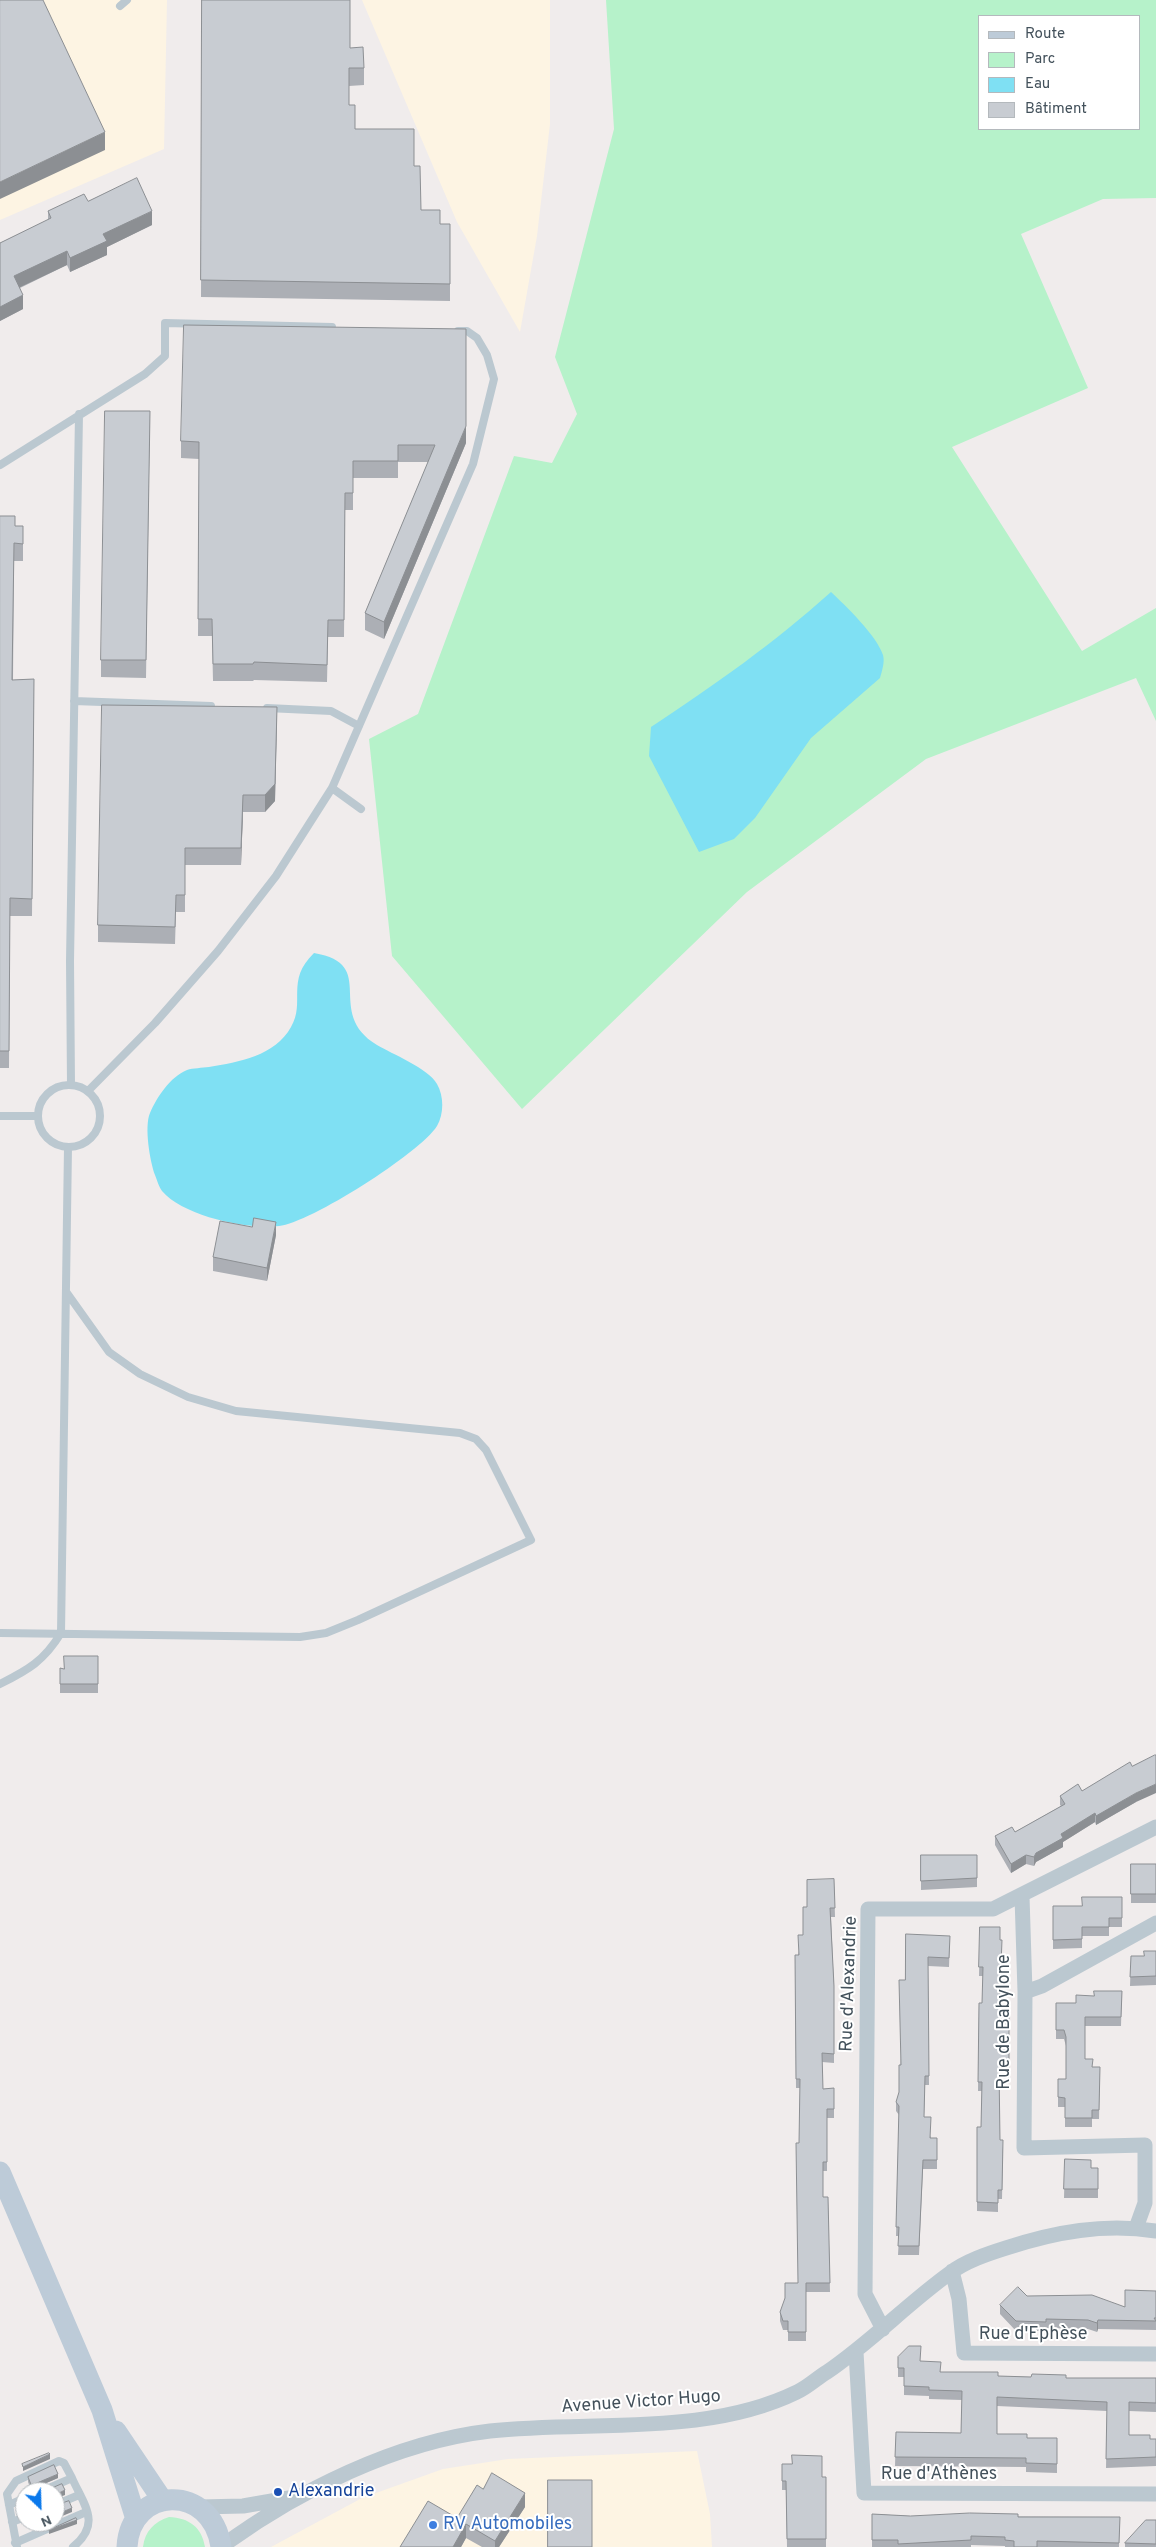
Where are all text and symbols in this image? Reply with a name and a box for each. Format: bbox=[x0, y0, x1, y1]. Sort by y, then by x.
legend bbox=[978, 15, 1141, 130]
text: Route bbox=[1025, 25, 1065, 44]
text: Parc bbox=[1025, 50, 1055, 69]
text: Eau bbox=[1025, 75, 1050, 94]
text: Bâtiment bbox=[1025, 100, 1087, 119]
street label: Rue d'Alexandrie bbox=[837, 1916, 863, 2052]
street label: Rue de Babylone bbox=[994, 1954, 1016, 2090]
street label: Rue d'Ephèse bbox=[979, 2324, 1087, 2346]
street label: Avenue Victor Hugo bbox=[560, 2387, 722, 2419]
street label: Rue d'Athènes bbox=[881, 2464, 997, 2486]
place label: Alexandrie bbox=[288, 2481, 374, 2503]
north arrow bbox=[15, 2482, 65, 2532]
marker: Alexandrie bbox=[272, 2486, 284, 2498]
text: N bbox=[38, 2510, 54, 2530]
place label: RV Automobiles bbox=[443, 2514, 572, 2536]
marker: RV Automobiles bbox=[427, 2519, 439, 2531]

